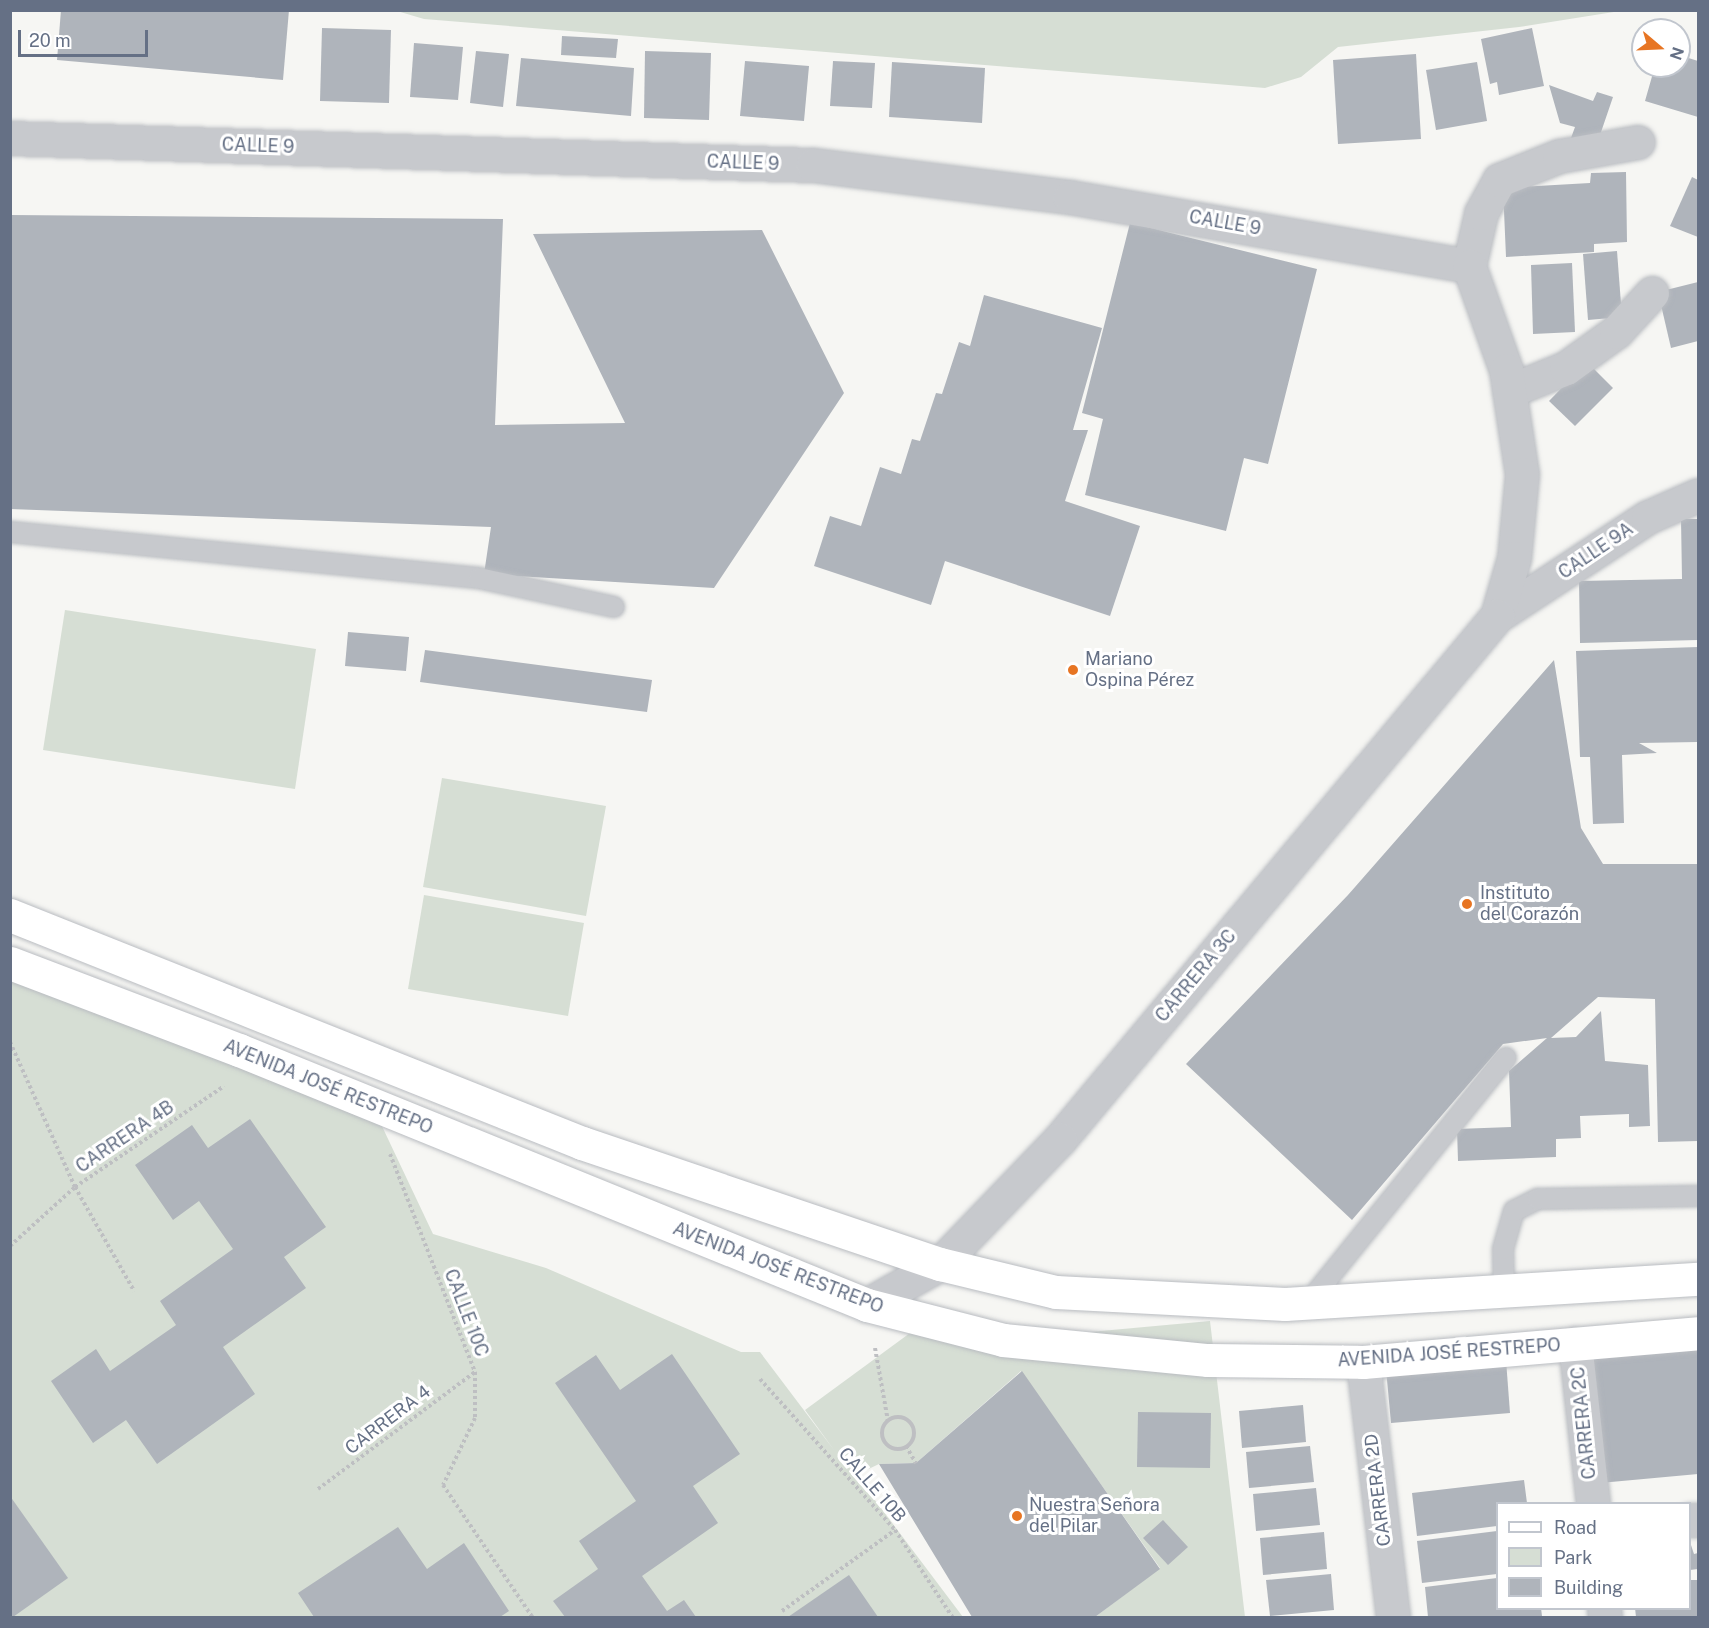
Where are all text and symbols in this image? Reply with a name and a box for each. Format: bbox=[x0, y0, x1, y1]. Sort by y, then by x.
scale bar bbox=[21, 18, 152, 56]
north arrow bbox=[1631, 18, 1691, 78]
text: 20 m bbox=[29, 30, 71, 51]
text: N bbox=[1666, 44, 1688, 62]
street label: CALLE 9 bbox=[221, 134, 295, 158]
street label: CALLE 9 bbox=[706, 151, 780, 175]
street label: CALLE 9 bbox=[1187, 206, 1263, 240]
street label: CALLE 9A bbox=[1555, 518, 1637, 584]
place label: Mariano Ospina Pérez bbox=[1085, 649, 1194, 692]
marker: Mariano Ospina Pérez bbox=[1066, 663, 1080, 677]
place label: Instituto del Corazón bbox=[1480, 883, 1579, 926]
marker: Instituto del Corazón bbox=[1458, 895, 1476, 913]
street label: CARRERA 3C bbox=[1151, 926, 1241, 1026]
street label: AVENIDA JOSÉ RESTREPO bbox=[220, 1035, 436, 1139]
street label: CARRERA 4B bbox=[72, 1096, 178, 1178]
street label: AVENIDA JOSÉ RESTREPO bbox=[670, 1218, 886, 1318]
street label: CALLE 10C bbox=[439, 1266, 493, 1360]
street label: AVENIDA JOSÉ RESTREPO bbox=[1337, 1334, 1561, 1372]
street label: CARRERA 2C bbox=[1567, 1366, 1601, 1480]
street label: CARRERA 4 bbox=[341, 1381, 435, 1459]
street label: CARRERA 2D bbox=[1360, 1433, 1396, 1547]
street label: CALLE 10B bbox=[834, 1443, 910, 1527]
place label: Nuestra Señora del Pilar bbox=[1029, 1495, 1160, 1538]
legend bbox=[1496, 1502, 1691, 1610]
marker: Nuestra Señora del Pilar bbox=[1010, 1509, 1024, 1523]
text: Road bbox=[1554, 1517, 1597, 1538]
text: Park bbox=[1554, 1547, 1592, 1568]
text: Building bbox=[1554, 1577, 1623, 1598]

